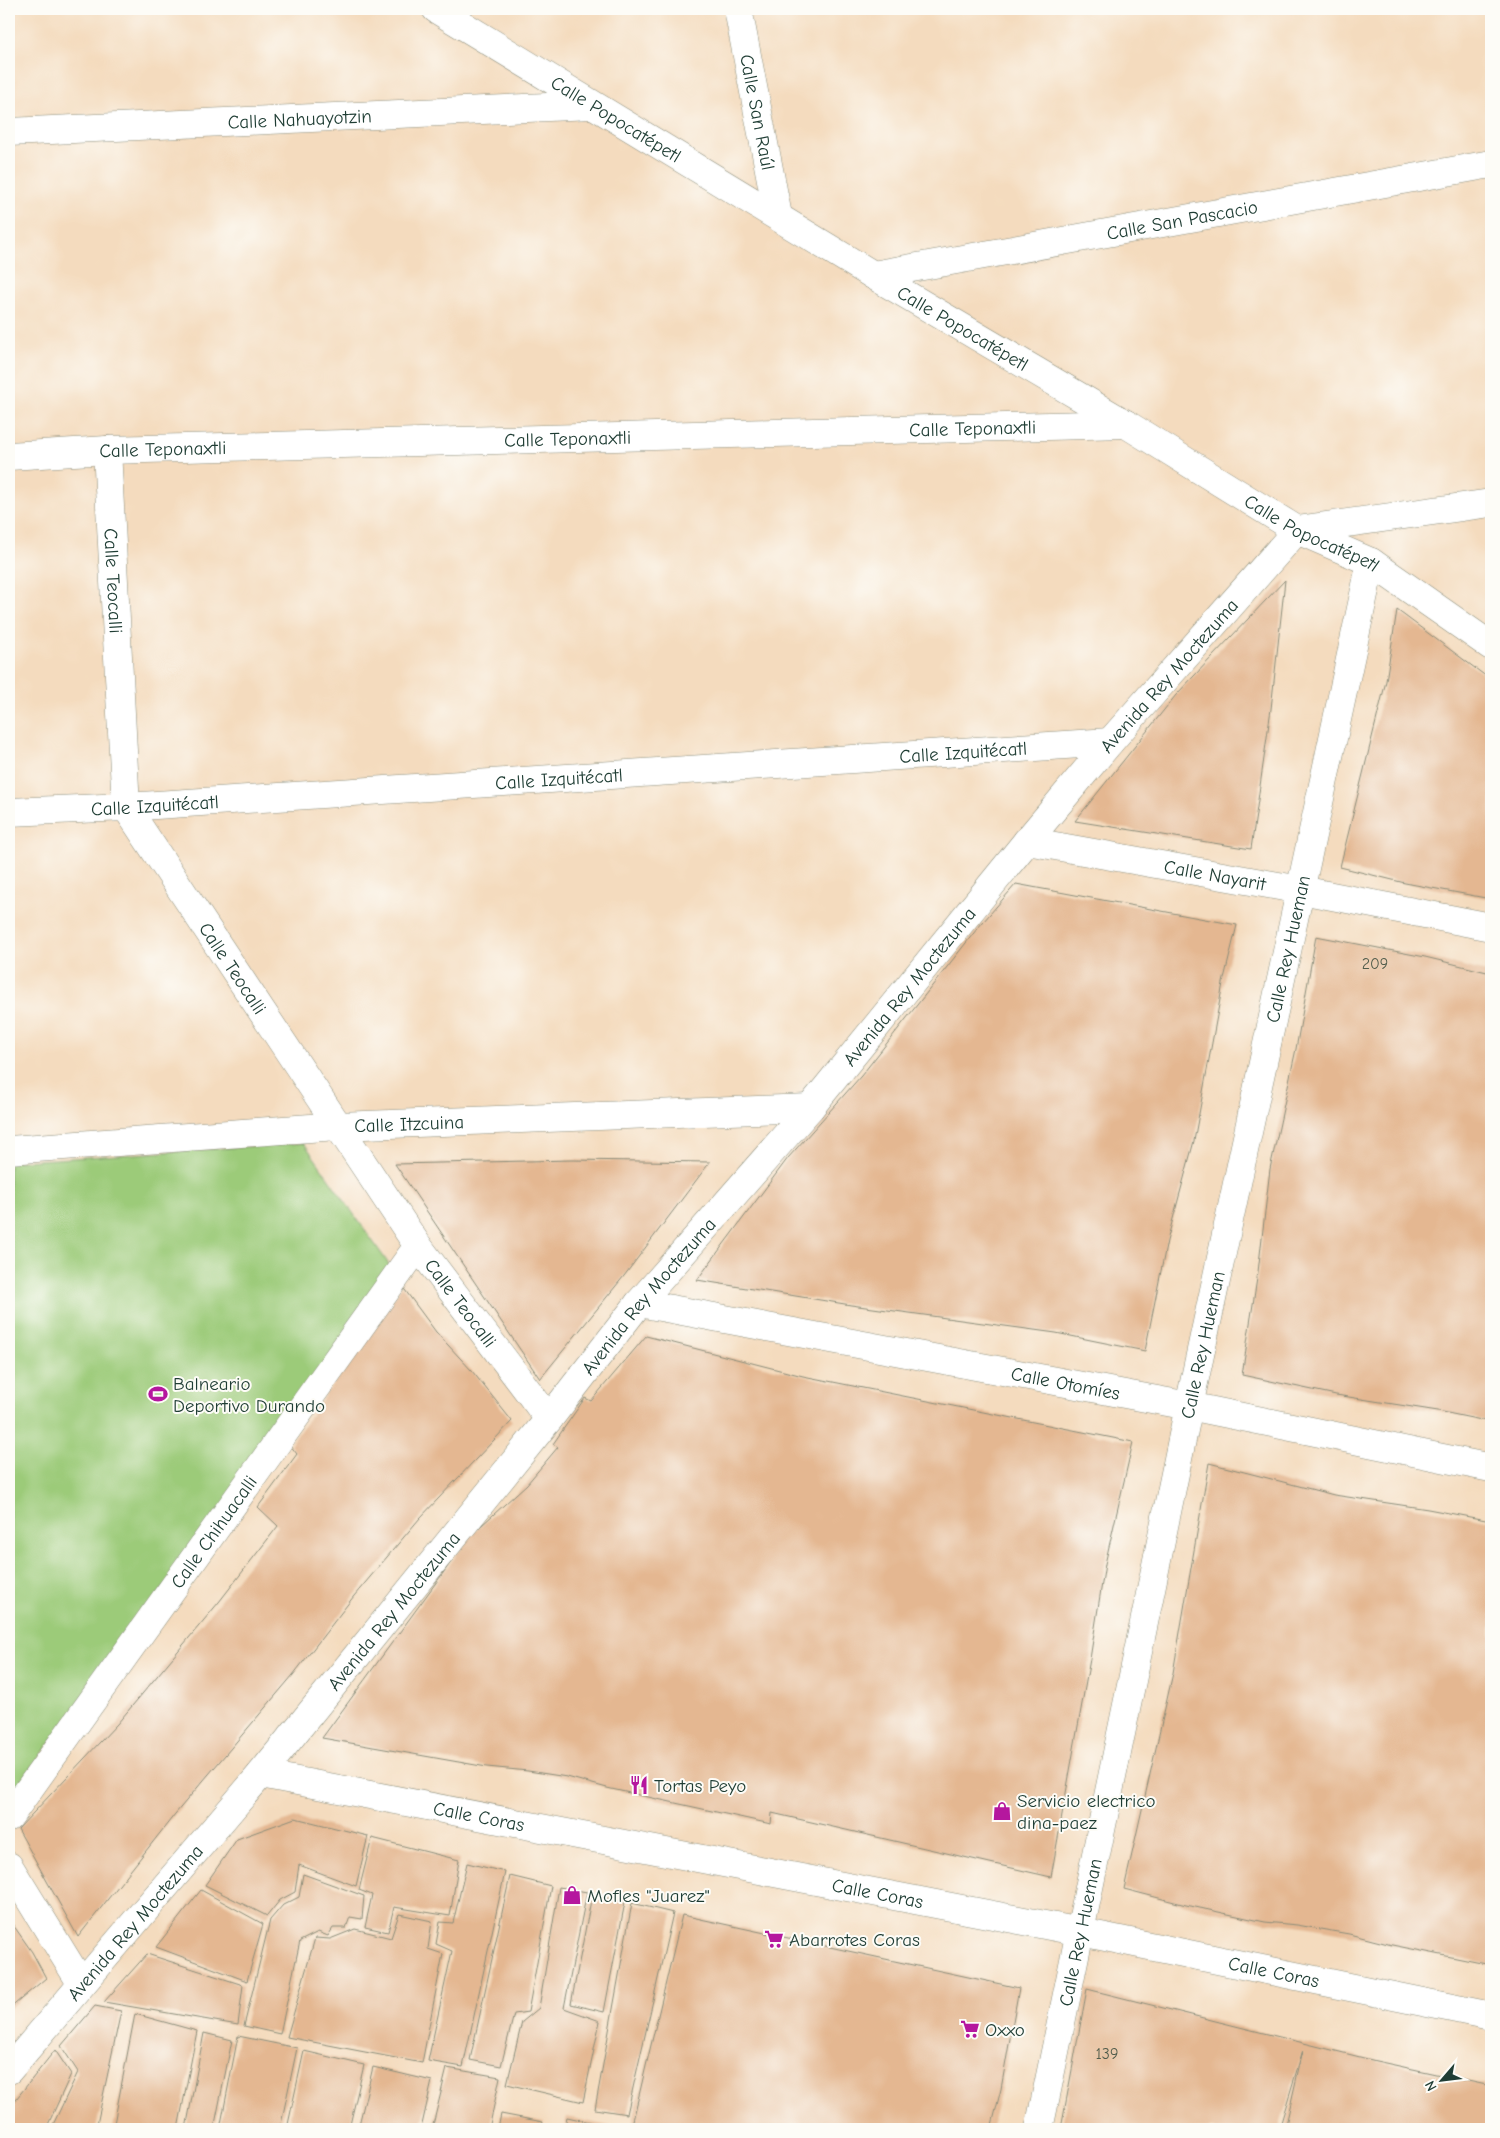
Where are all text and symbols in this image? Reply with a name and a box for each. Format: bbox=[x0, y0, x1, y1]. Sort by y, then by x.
street label: Calle San Raúl bbox=[735, 52, 779, 172]
street label: Calle Popocatépetl bbox=[547, 72, 685, 168]
street label: Calle Nahuayotzin bbox=[227, 105, 372, 134]
street label: Calle San Pascacio bbox=[1105, 196, 1259, 245]
street label: Calle Popocatépetl bbox=[893, 282, 1032, 376]
street label: Calle Teponaxtli bbox=[909, 416, 1036, 442]
street label: Calle Teponaxtli bbox=[504, 427, 631, 452]
street label: Calle Teponaxtli bbox=[99, 437, 227, 462]
street label: Calle Popocatépetl bbox=[1240, 490, 1383, 577]
street label: Calle Teocalli bbox=[99, 528, 127, 634]
street label: Avenida Rey Moctezuma bbox=[1096, 595, 1243, 758]
street label: Calle Izquitécatl bbox=[899, 738, 1028, 768]
street label: Calle Izquitécatl bbox=[494, 764, 624, 795]
street label: Calle Izquitécatl bbox=[91, 791, 219, 820]
street label: Calle Nayarit bbox=[1162, 856, 1268, 896]
street label: Calle Rey Hueman bbox=[1262, 873, 1315, 1025]
street label: Avenida Rey Moctezuma bbox=[839, 903, 981, 1071]
street label: Calle Teocalli bbox=[194, 919, 271, 1019]
house number: 209 bbox=[1362, 955, 1388, 973]
street label: Calle Itzcuina bbox=[354, 1111, 464, 1137]
street label: Avenida Rey Moctezuma bbox=[577, 1214, 721, 1380]
street label: Calle Teocalli bbox=[420, 1255, 501, 1352]
street label: Calle Rey Hueman bbox=[1177, 1269, 1230, 1421]
street label: Calle Otomíes bbox=[1009, 1363, 1122, 1405]
place label: Balneario Deportivo Durando bbox=[173, 1373, 325, 1417]
sports icon: Balneario Deportivo Durando bbox=[147, 1383, 169, 1405]
street label: Calle Chihuacalli bbox=[166, 1472, 262, 1593]
street label: Avenida Rey Moctezuma bbox=[323, 1528, 465, 1695]
restaurant icon: Tortas Peyo bbox=[628, 1774, 650, 1796]
place label: Tortas Peyo bbox=[654, 1775, 746, 1797]
place label: Servicio electrico dina-paez bbox=[1017, 1790, 1156, 1834]
street label: Calle Coras bbox=[431, 1797, 526, 1837]
shop icon: Servicio electrico dina-paez bbox=[991, 1800, 1013, 1822]
street label: Avenida Rey Moctezuma bbox=[63, 1840, 208, 2005]
street label: Calle Rey Hueman bbox=[1055, 1857, 1107, 2008]
street label: Calle Coras bbox=[830, 1874, 925, 1913]
shop icon: Mofles "Juarez" bbox=[561, 1884, 583, 1906]
place label: Mofles "Juarez" bbox=[587, 1885, 710, 1907]
supermarket icon: Abarrotes Coras bbox=[763, 1928, 785, 1950]
place label: Abarrotes Coras bbox=[789, 1929, 920, 1951]
street label: Calle Coras bbox=[1226, 1952, 1321, 1993]
supermarket icon: Oxxo bbox=[959, 2018, 981, 2040]
place label: Oxxo bbox=[985, 2019, 1025, 2041]
house number: 139 bbox=[1096, 2045, 1118, 2063]
north arrow bbox=[1418, 2056, 1468, 2106]
text: N bbox=[1421, 2078, 1441, 2094]

